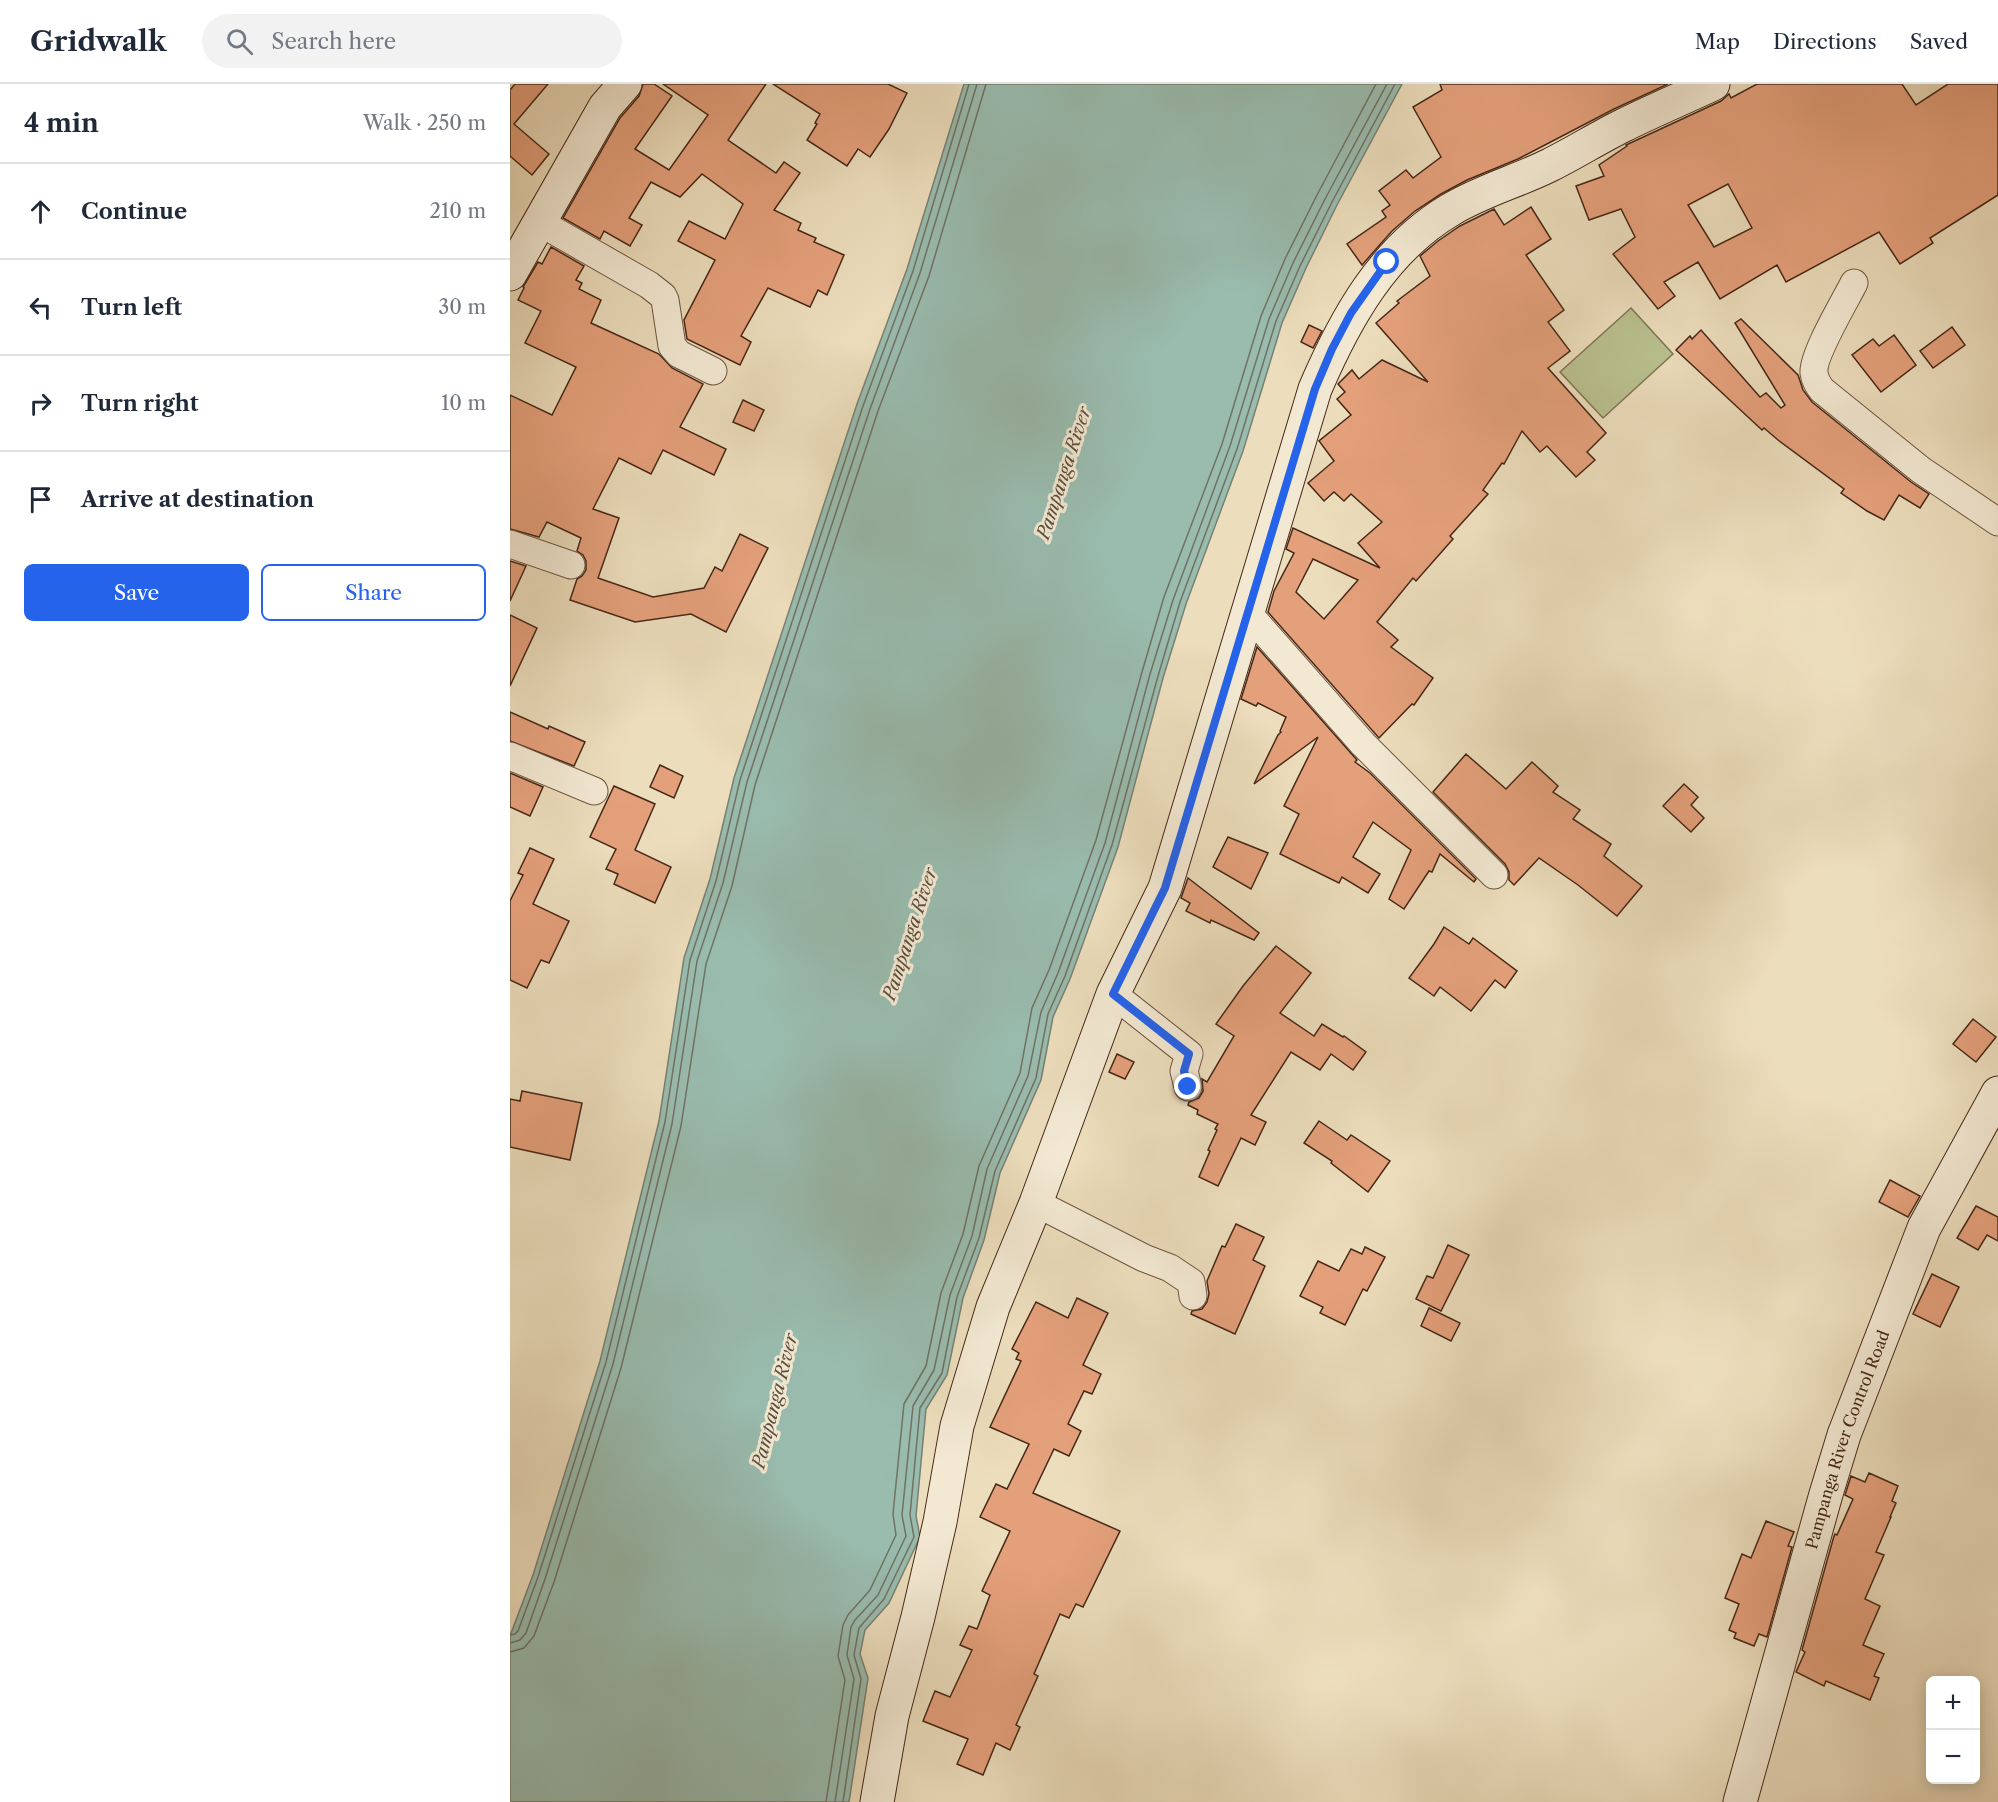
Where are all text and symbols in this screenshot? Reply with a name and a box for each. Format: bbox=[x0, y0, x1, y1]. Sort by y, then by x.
search box bbox=[202, 14, 622, 68]
text: Gridwalk bbox=[30, 24, 166, 58]
icon: search bbox=[223, 25, 256, 58]
text: Search here bbox=[271, 28, 396, 55]
text: Map bbox=[1695, 29, 1740, 54]
text: Directions bbox=[1773, 29, 1877, 54]
text: Saved bbox=[1910, 29, 1968, 54]
text: 4 min bbox=[24, 107, 99, 139]
text: Walk · 250 m bbox=[363, 111, 486, 135]
icon: ahead bbox=[24, 195, 57, 228]
text: Continue bbox=[81, 198, 187, 225]
text: 210 m bbox=[429, 199, 486, 223]
route start bbox=[1373, 248, 1399, 274]
icon: left bbox=[24, 291, 57, 324]
text: Turn left bbox=[81, 294, 182, 321]
text: 30 m bbox=[438, 295, 486, 319]
icon: right bbox=[24, 387, 57, 420]
text: Turn right bbox=[81, 390, 199, 417]
text: 10 m bbox=[441, 391, 486, 415]
water label: Pampanga River bbox=[1032, 402, 1096, 544]
icon: arrive bbox=[24, 483, 57, 516]
text: Arrive at destination bbox=[81, 486, 314, 513]
button: Save bbox=[24, 564, 249, 621]
button: Share bbox=[261, 564, 486, 621]
water label: Pampanga River bbox=[878, 863, 942, 1005]
route end bbox=[1174, 1073, 1200, 1099]
street label: Pampanga River Control Road bbox=[1801, 1327, 1894, 1551]
water label: Pampanga River bbox=[747, 1330, 803, 1473]
map controls bbox=[1926, 1676, 1980, 1784]
button: + bbox=[1926, 1676, 1980, 1730]
button: − bbox=[1926, 1730, 1980, 1784]

